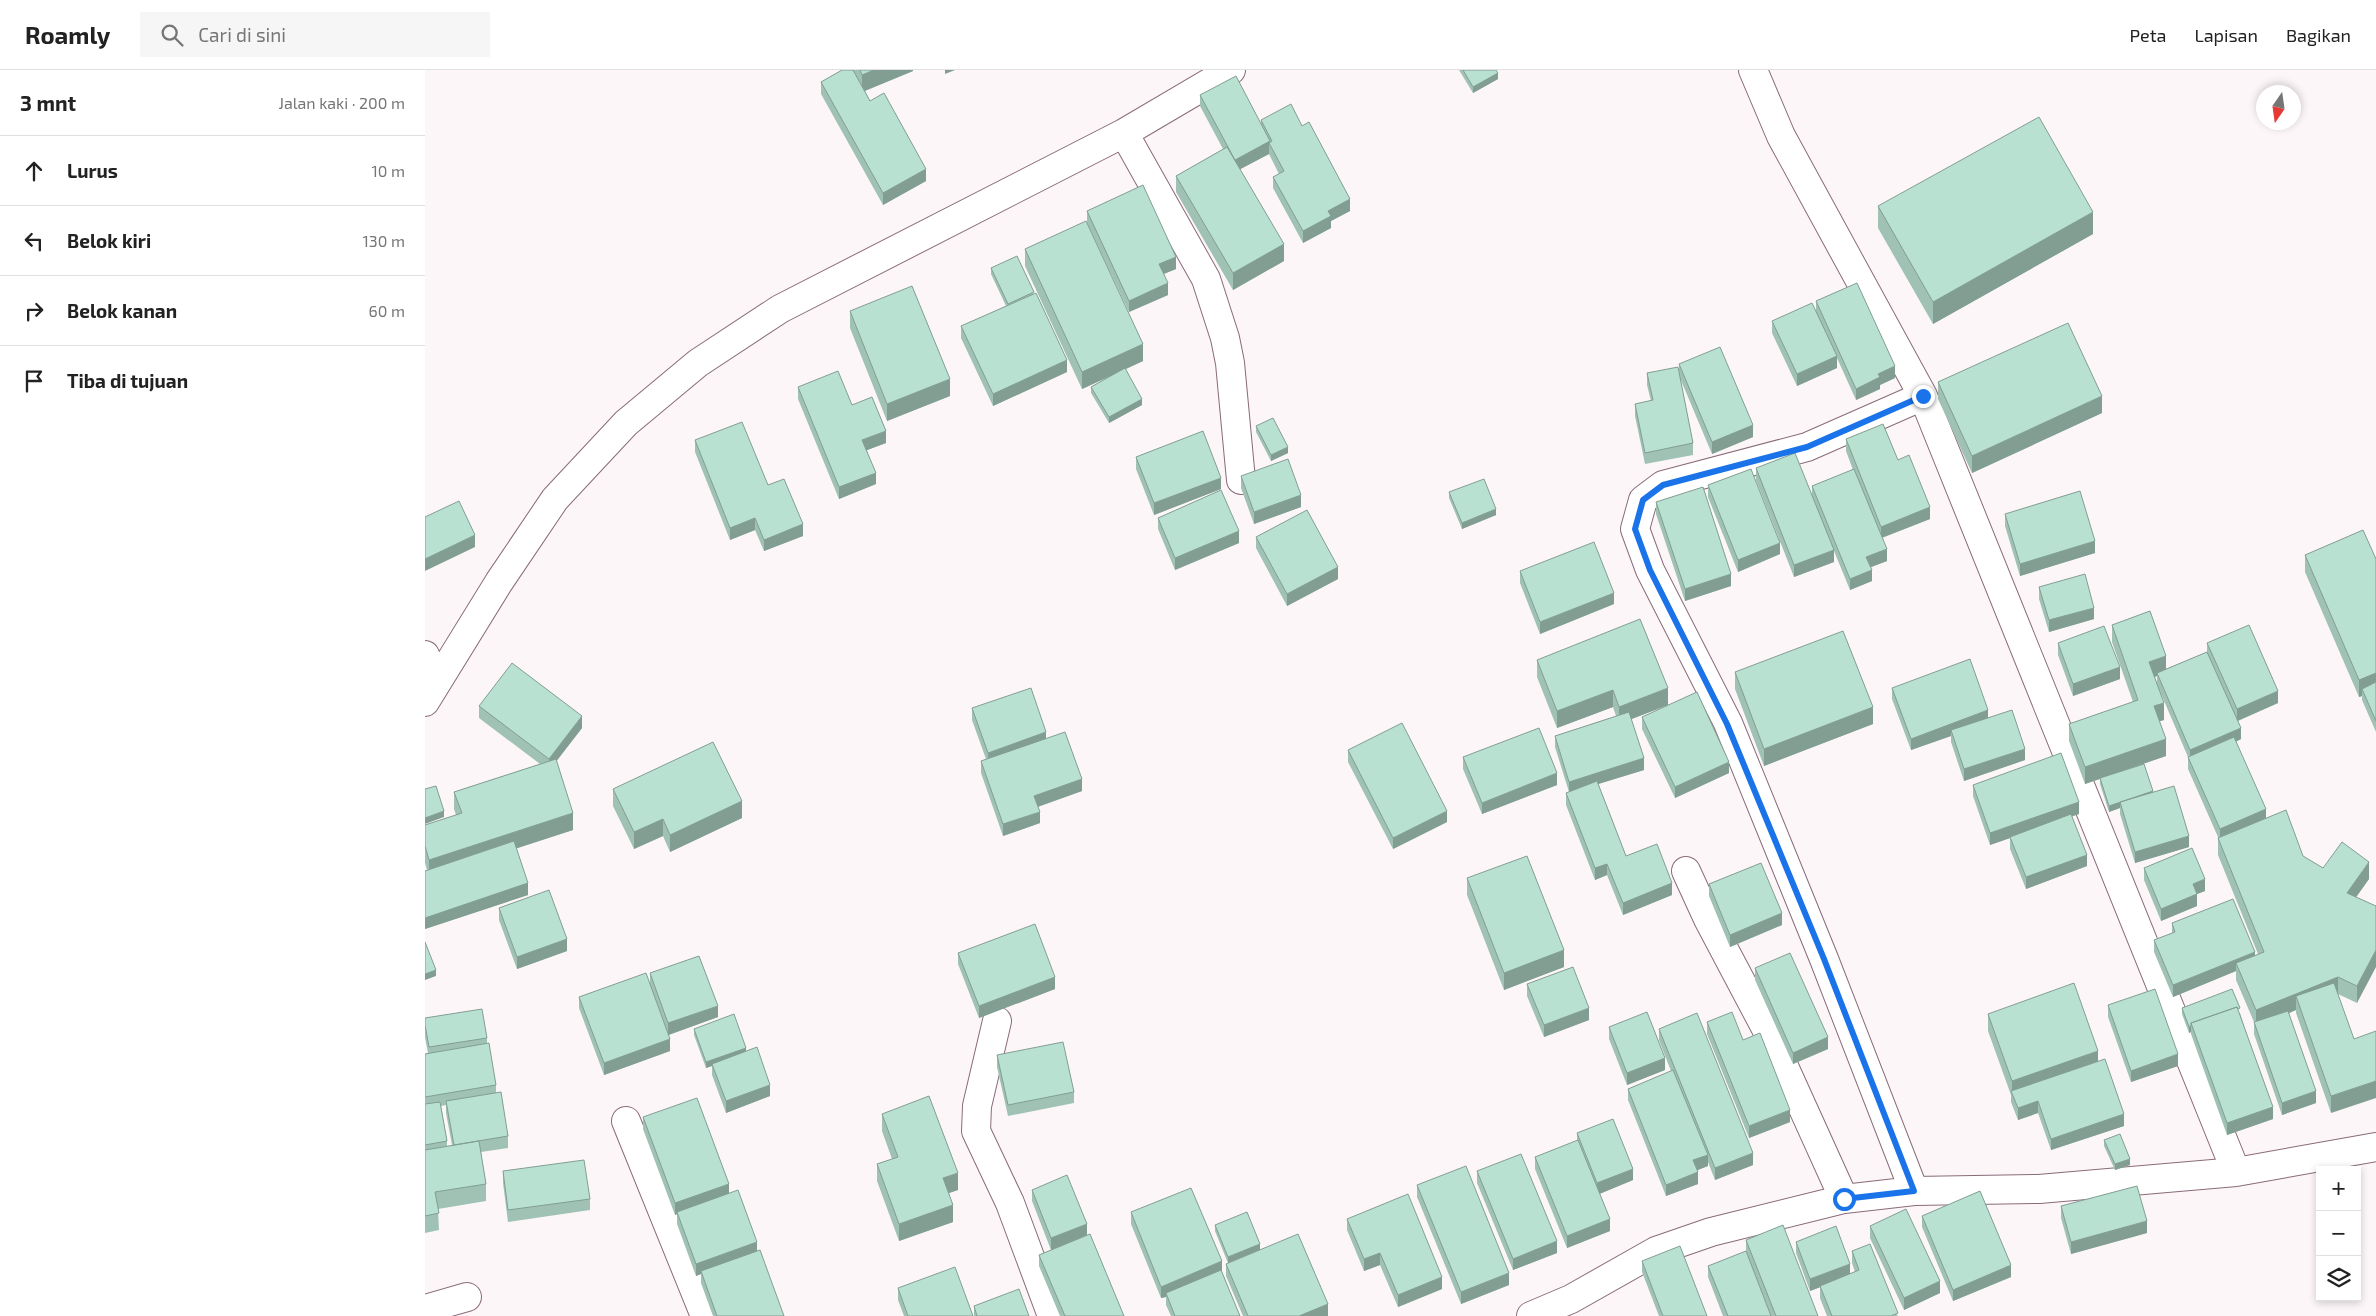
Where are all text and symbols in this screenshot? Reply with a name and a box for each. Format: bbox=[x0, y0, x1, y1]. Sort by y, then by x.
search box bbox=[140, 12, 490, 57]
text: Roamly bbox=[25, 20, 110, 49]
icon: search bbox=[158, 21, 186, 49]
text: Cari di sini bbox=[198, 23, 286, 46]
text: Peta bbox=[2129, 24, 2166, 46]
text: Lapisan bbox=[2194, 24, 2258, 46]
text: Bagikan bbox=[2286, 24, 2351, 46]
north arrow bbox=[2256, 85, 2301, 130]
text: 3 mnt bbox=[20, 90, 76, 115]
text: Jalan kaki · 200 m bbox=[279, 93, 405, 112]
icon: ahead bbox=[20, 157, 48, 185]
text: Lurus bbox=[67, 159, 118, 182]
text: 10 m bbox=[371, 161, 405, 180]
icon: left bbox=[20, 227, 48, 255]
text: Belok kiri bbox=[67, 229, 151, 252]
text: 130 m bbox=[363, 231, 405, 250]
icon: right bbox=[20, 297, 48, 325]
text: Belok kanan bbox=[67, 299, 177, 322]
text: 60 m bbox=[369, 301, 405, 320]
icon: arrive bbox=[20, 367, 48, 395]
text: Tiba di tujuan bbox=[67, 369, 188, 392]
route end bbox=[1912, 385, 1935, 408]
map controls bbox=[2316, 1166, 2361, 1301]
button: + bbox=[2316, 1166, 2361, 1211]
route start bbox=[1833, 1188, 1856, 1211]
button: − bbox=[2316, 1211, 2361, 1256]
button: layers bbox=[2316, 1256, 2361, 1301]

